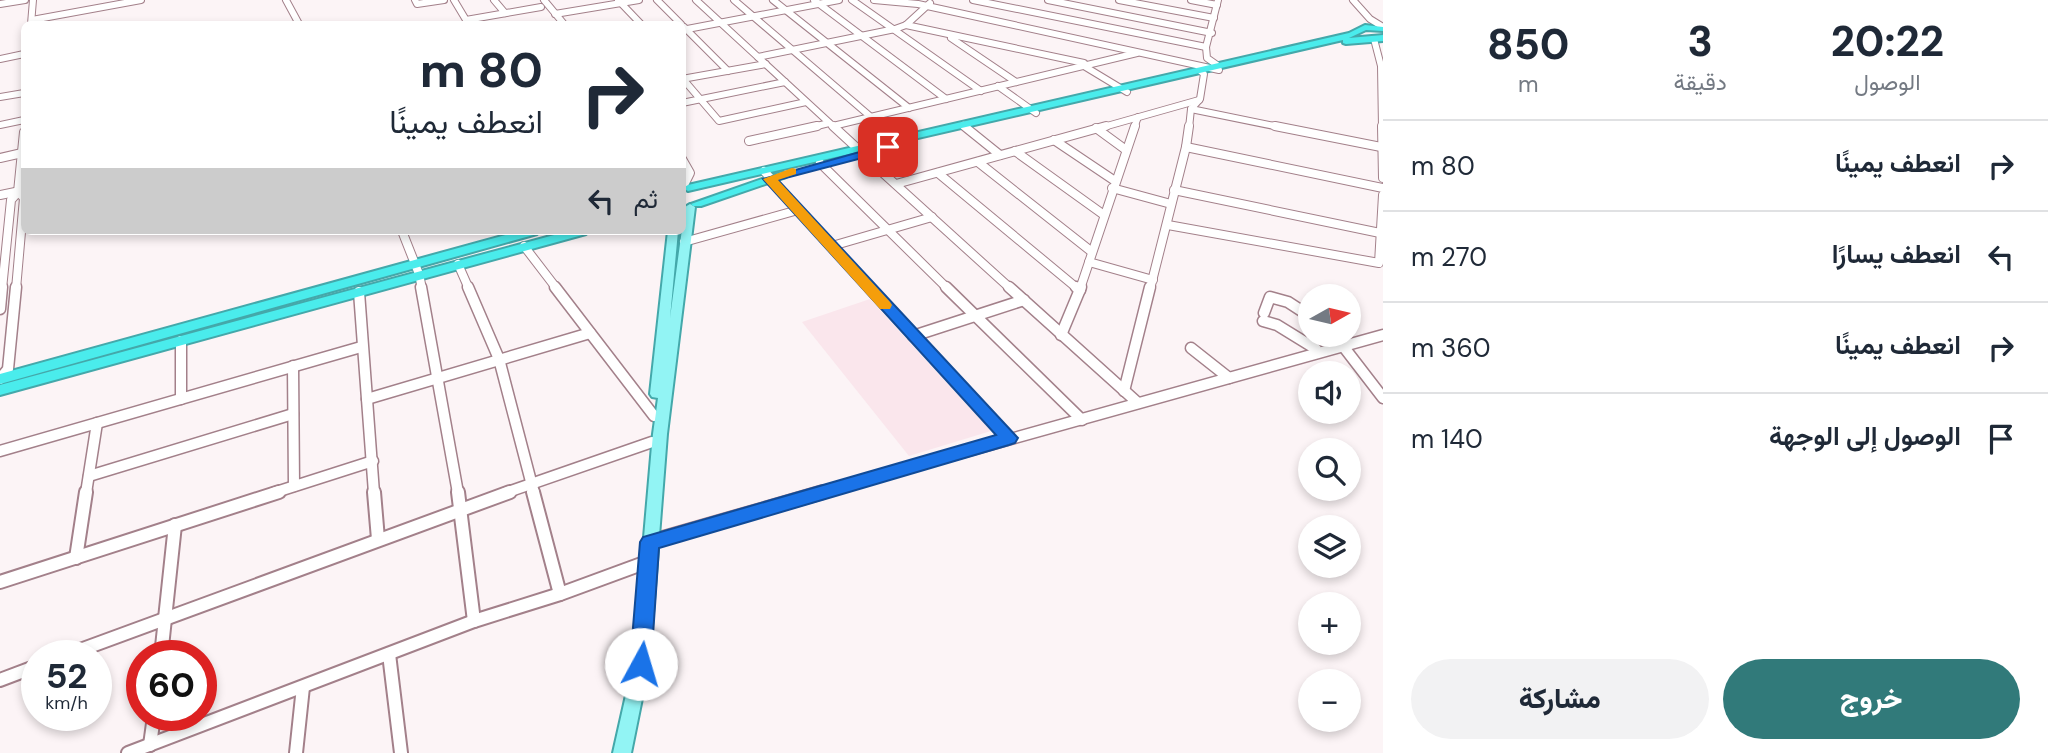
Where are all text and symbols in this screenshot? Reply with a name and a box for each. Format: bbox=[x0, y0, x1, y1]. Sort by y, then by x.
text: 3 bbox=[1687, 14, 1713, 69]
text: 20:22 bbox=[1831, 14, 1944, 69]
text: 850 bbox=[1487, 17, 1570, 72]
text: 80 m bbox=[420, 38, 543, 102]
icon: right bbox=[567, 49, 658, 140]
text: دقيقة bbox=[1674, 67, 1727, 97]
text: الوصول bbox=[1854, 67, 1921, 97]
text: m bbox=[1518, 69, 1539, 99]
text: انعطف يمينًا bbox=[389, 101, 543, 143]
pin bbox=[858, 117, 918, 177]
icon: arrive bbox=[869, 128, 907, 166]
text: انعطف يمينًا bbox=[1835, 146, 1961, 180]
icon: right bbox=[1982, 147, 2020, 185]
text: 80 m bbox=[1411, 149, 1475, 183]
icon: left bbox=[582, 182, 620, 220]
text: ثم bbox=[634, 182, 658, 216]
text: انعطف يسارًا bbox=[1832, 237, 1961, 271]
icon: left bbox=[1982, 238, 2020, 276]
text: 270 m bbox=[1411, 240, 1487, 274]
north arrow bbox=[1298, 284, 1362, 346]
map controls bbox=[1298, 284, 1361, 732]
text: انعطف يمينًا bbox=[1835, 328, 1961, 362]
icon: right bbox=[1982, 329, 2020, 367]
text: 360 m bbox=[1411, 331, 1491, 365]
button: sound bbox=[1298, 361, 1361, 424]
text: الوصول إلى الوجهة bbox=[1769, 419, 1961, 453]
icon: arrive bbox=[1982, 420, 2020, 458]
text: 140 m bbox=[1411, 422, 1483, 456]
button: search bbox=[1298, 438, 1361, 501]
button: layers bbox=[1298, 515, 1361, 578]
button: + bbox=[1298, 592, 1361, 655]
position arrow bbox=[604, 627, 678, 701]
speed limit sign: 60 bbox=[126, 640, 217, 731]
text: 52 bbox=[46, 653, 87, 699]
button: مشاركة bbox=[1411, 659, 1709, 739]
button: خروج bbox=[1723, 659, 2020, 739]
button: − bbox=[1298, 669, 1361, 732]
text: km/h bbox=[45, 691, 88, 715]

